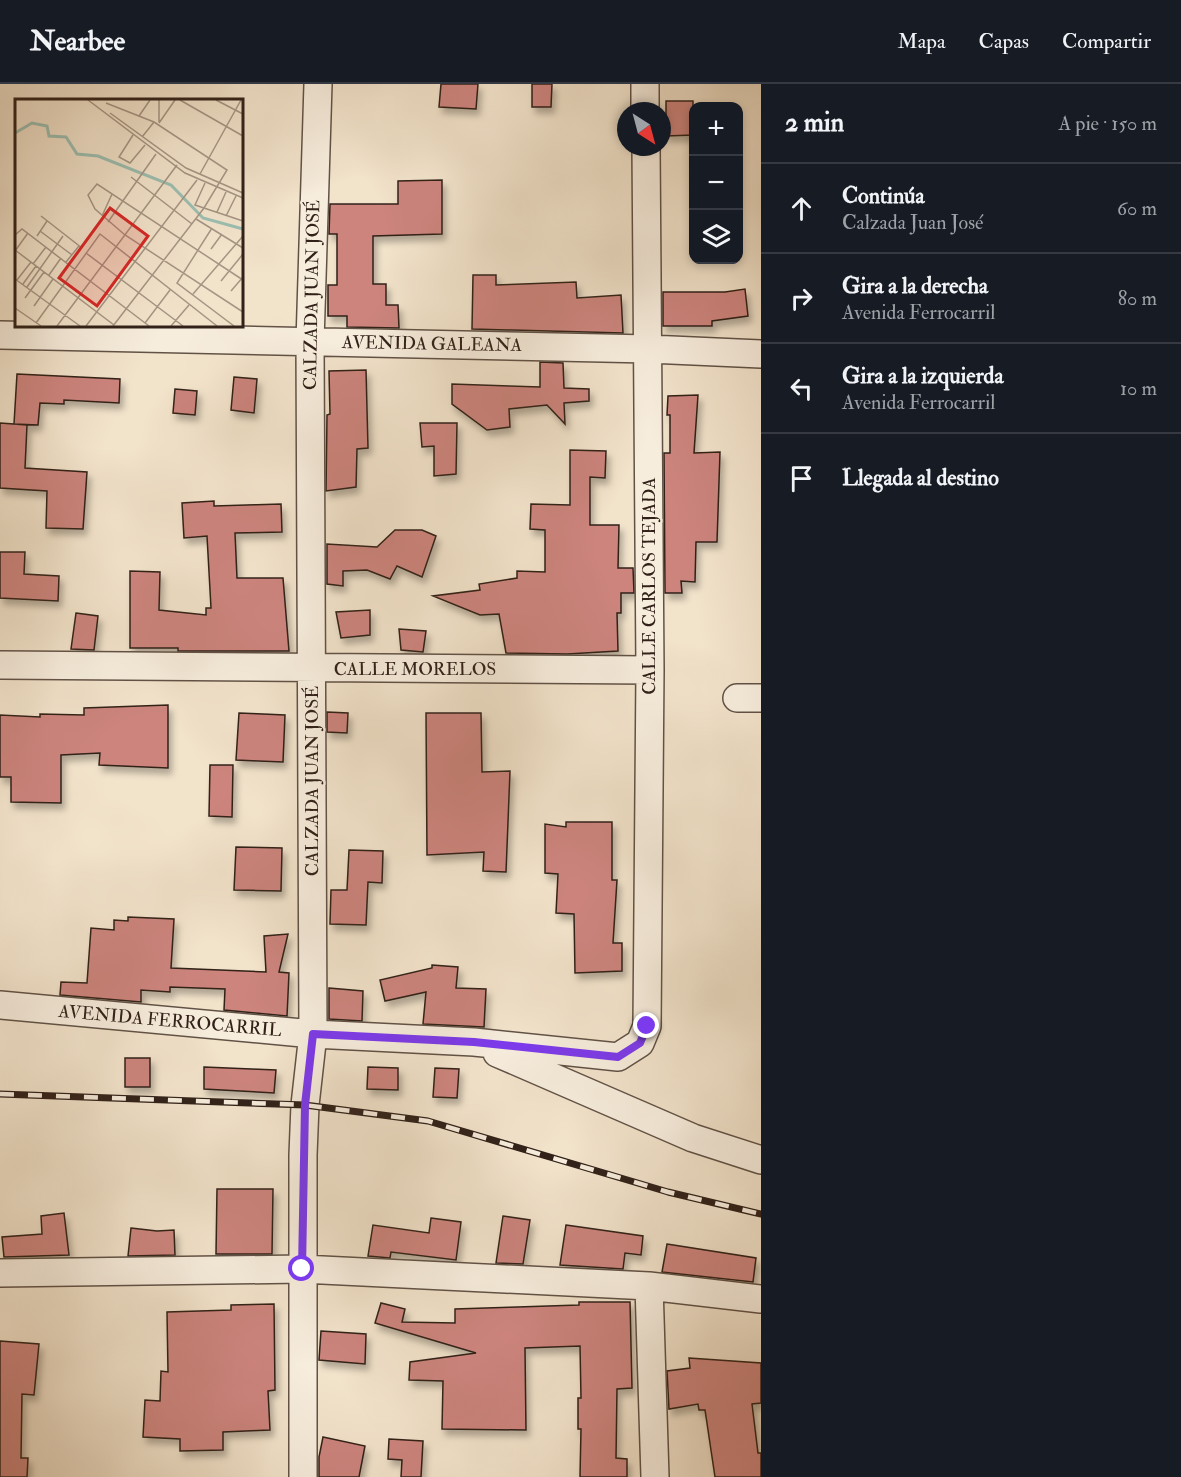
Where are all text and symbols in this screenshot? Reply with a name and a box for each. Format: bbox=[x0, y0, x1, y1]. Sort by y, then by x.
text: Nearbee bbox=[30, 24, 125, 59]
text: Mapa bbox=[898, 28, 946, 55]
text: Capas bbox=[979, 28, 1029, 55]
text: Compartir bbox=[1062, 28, 1151, 55]
inset map bbox=[15, 99, 243, 327]
north arrow bbox=[617, 102, 671, 156]
map controls bbox=[689, 102, 743, 264]
button: + bbox=[689, 102, 743, 156]
text: 2 min bbox=[785, 107, 844, 139]
text: A pie · 150 m bbox=[1058, 111, 1157, 136]
button: − bbox=[689, 156, 743, 210]
text: Continúa bbox=[842, 182, 925, 210]
icon: ahead bbox=[785, 192, 818, 225]
text: 60 m bbox=[1117, 196, 1157, 221]
street label: CALZADA JUAN JOSÉ bbox=[299, 200, 325, 390]
button: layers bbox=[689, 210, 743, 264]
text: Calzada Juan José bbox=[842, 210, 983, 235]
text: Gira a la derecha bbox=[842, 272, 988, 300]
icon: right bbox=[785, 282, 818, 315]
text: 80 m bbox=[1118, 286, 1157, 311]
text: Avenida Ferrocarril bbox=[842, 300, 995, 325]
street label: AVENIDA GALEANA bbox=[341, 331, 523, 357]
text: Gira a la izquierda bbox=[842, 362, 1003, 390]
icon: left bbox=[785, 372, 818, 405]
text: 10 m bbox=[1120, 376, 1157, 401]
text: Avenida Ferrocarril bbox=[842, 390, 995, 415]
icon: arrive bbox=[785, 462, 818, 495]
text: Llegada al destino bbox=[842, 464, 999, 492]
street label: CALLE CARLOS TEJADA bbox=[638, 477, 661, 695]
street label: CALLE MORELOS bbox=[334, 658, 496, 681]
street label: CALZADA JUAN JOSÉ bbox=[301, 686, 324, 876]
street label: AVENIDA FERROCARRIL bbox=[56, 1000, 283, 1042]
route end bbox=[633, 1012, 659, 1038]
route start bbox=[288, 1255, 314, 1281]

